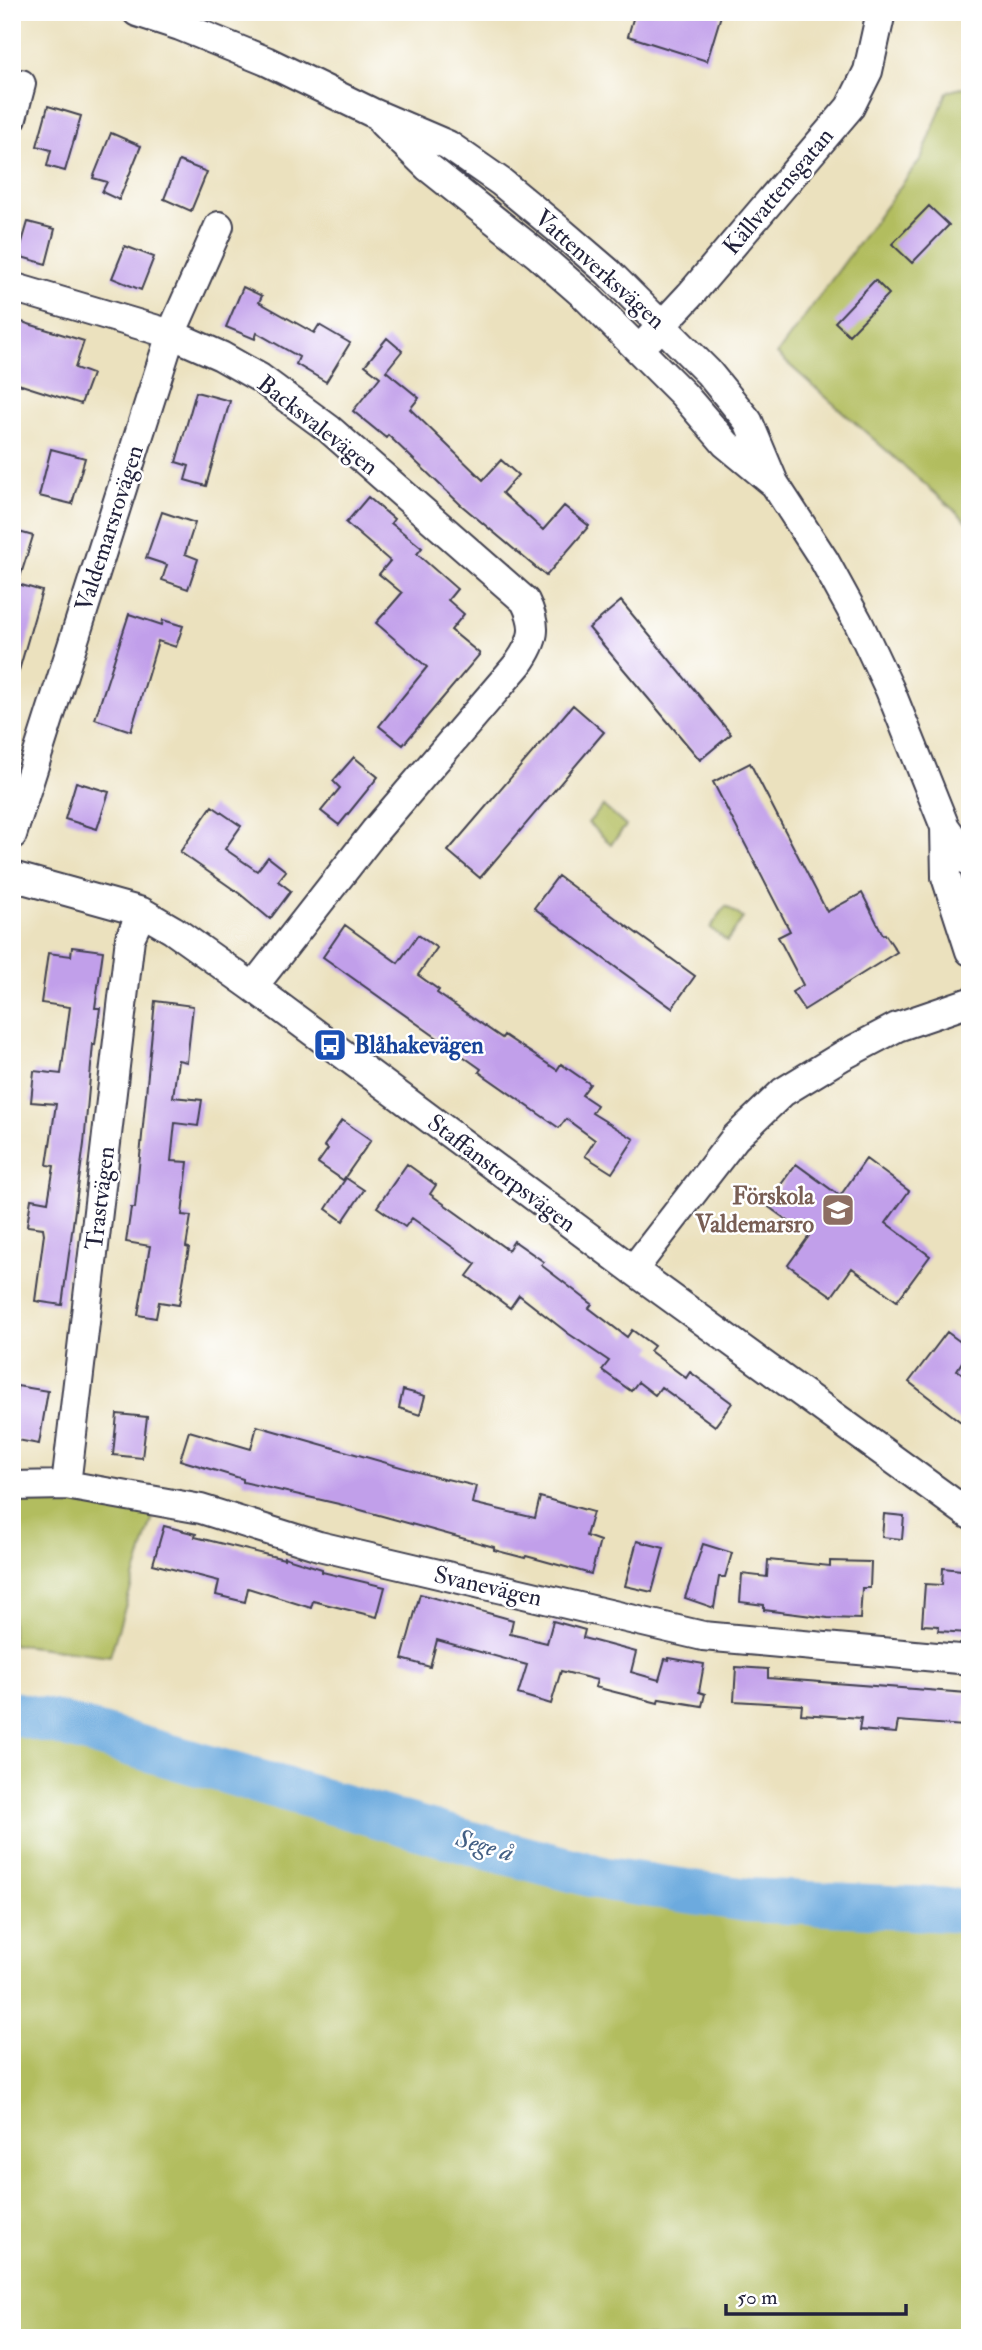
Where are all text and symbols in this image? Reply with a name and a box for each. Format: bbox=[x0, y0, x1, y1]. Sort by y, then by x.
street label: Källvattensgatan bbox=[716, 121, 841, 261]
street label: Vattenverksvägen bbox=[528, 203, 671, 336]
street label: Backsvalevägen bbox=[251, 368, 384, 482]
street label: Valdemarsrovägen bbox=[68, 441, 151, 615]
bus stop icon: Blåhakevägen bbox=[311, 1026, 349, 1064]
place label: Blåhakevägen bbox=[354, 1030, 484, 1061]
street label: Staffanstorpsvägen bbox=[421, 1107, 582, 1239]
street label: Trastvägen bbox=[79, 1144, 122, 1252]
place label: Förskola Valdemarsro bbox=[694, 1181, 815, 1240]
school or university icon: Förskola Valdemarsro bbox=[819, 1191, 857, 1229]
street label: Svanevägen bbox=[431, 1559, 545, 1614]
water label: Sege å bbox=[451, 1822, 517, 1869]
scale bar bbox=[726, 2273, 907, 2317]
text: 50 m bbox=[737, 2284, 778, 2311]

